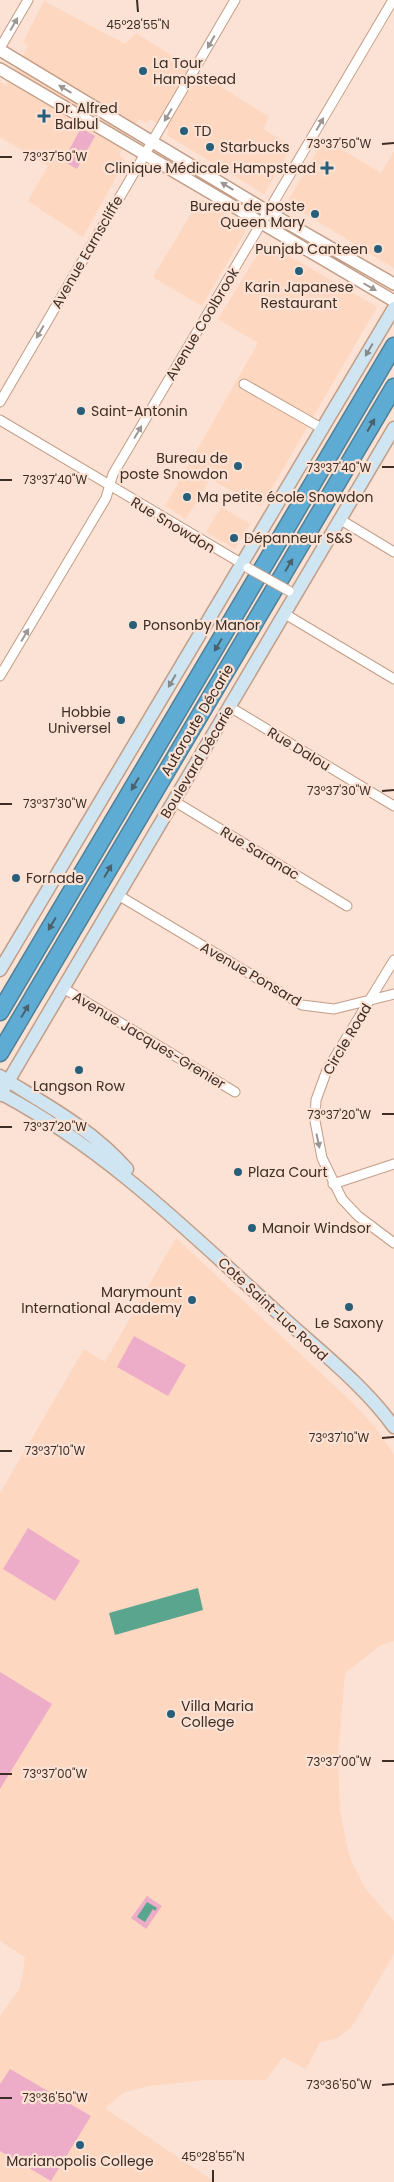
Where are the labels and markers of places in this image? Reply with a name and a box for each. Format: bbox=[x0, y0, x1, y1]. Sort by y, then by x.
place label: La Tour Hampstead bbox=[153, 53, 236, 89]
marker: La Tour Hampstead bbox=[137, 65, 149, 77]
place label: Dr. Alfred Balbul bbox=[55, 98, 118, 134]
marker: Dr. Alfred Balbul bbox=[37, 109, 51, 123]
place label: TD bbox=[194, 121, 212, 141]
marker: TD bbox=[178, 125, 190, 137]
place label: Starbucks bbox=[220, 137, 289, 157]
marker: Starbucks bbox=[204, 141, 216, 153]
place label: Clinique Médicale Hampstead bbox=[105, 158, 316, 178]
marker: Clinique Médicale Hampstead bbox=[320, 161, 334, 175]
place label: Bureau de poste Queen Mary bbox=[190, 196, 305, 232]
marker: Bureau de poste Queen Mary bbox=[309, 208, 321, 220]
place label: Punjab Canteen bbox=[255, 239, 368, 259]
marker: Punjab Canteen bbox=[372, 243, 384, 255]
marker: Karin Japanese Restaurant bbox=[293, 265, 305, 277]
place label: Karin Japanese Restaurant bbox=[245, 277, 354, 313]
place label: Saint-Antonin bbox=[91, 401, 188, 421]
marker: Saint-Antonin bbox=[75, 405, 87, 417]
place label: Bureau de poste Snowdon bbox=[120, 448, 228, 484]
marker: Bureau de poste Snowdon bbox=[232, 460, 244, 472]
place label: Ma petite école Snowdon bbox=[197, 487, 373, 507]
marker: Ma petite école Snowdon bbox=[181, 491, 193, 503]
place label: Dépanneur S&S bbox=[244, 528, 353, 548]
marker: Dépanneur S&S bbox=[228, 532, 240, 544]
place label: Ponsonby Manor bbox=[143, 615, 260, 635]
marker: Ponsonby Manor bbox=[127, 619, 139, 631]
place label: Hobbie Universel bbox=[48, 702, 111, 738]
marker: Hobbie Universel bbox=[115, 714, 127, 726]
place label: Fornade bbox=[26, 868, 84, 888]
marker: Fornade bbox=[10, 872, 22, 884]
marker: Langson Row bbox=[73, 1064, 85, 1076]
place label: Langson Row bbox=[33, 1076, 125, 1096]
place label: Plaza Court bbox=[248, 1162, 328, 1182]
marker: Plaza Court bbox=[232, 1166, 244, 1178]
place label: Manoir Windsor bbox=[262, 1218, 371, 1238]
marker: Manoir Windsor bbox=[246, 1222, 258, 1234]
place label: Marymount International Academy bbox=[21, 1282, 182, 1318]
marker: Marymount International Academy bbox=[186, 1294, 198, 1306]
marker: Le Saxony bbox=[343, 1301, 355, 1313]
place label: Le Saxony bbox=[315, 1313, 383, 1333]
place label: Villa Maria College bbox=[181, 1696, 254, 1732]
marker: Villa Maria College bbox=[165, 1708, 177, 1720]
marker: Marianopolis College bbox=[74, 2139, 86, 2151]
place label: Marianopolis College bbox=[6, 2151, 154, 2171]

